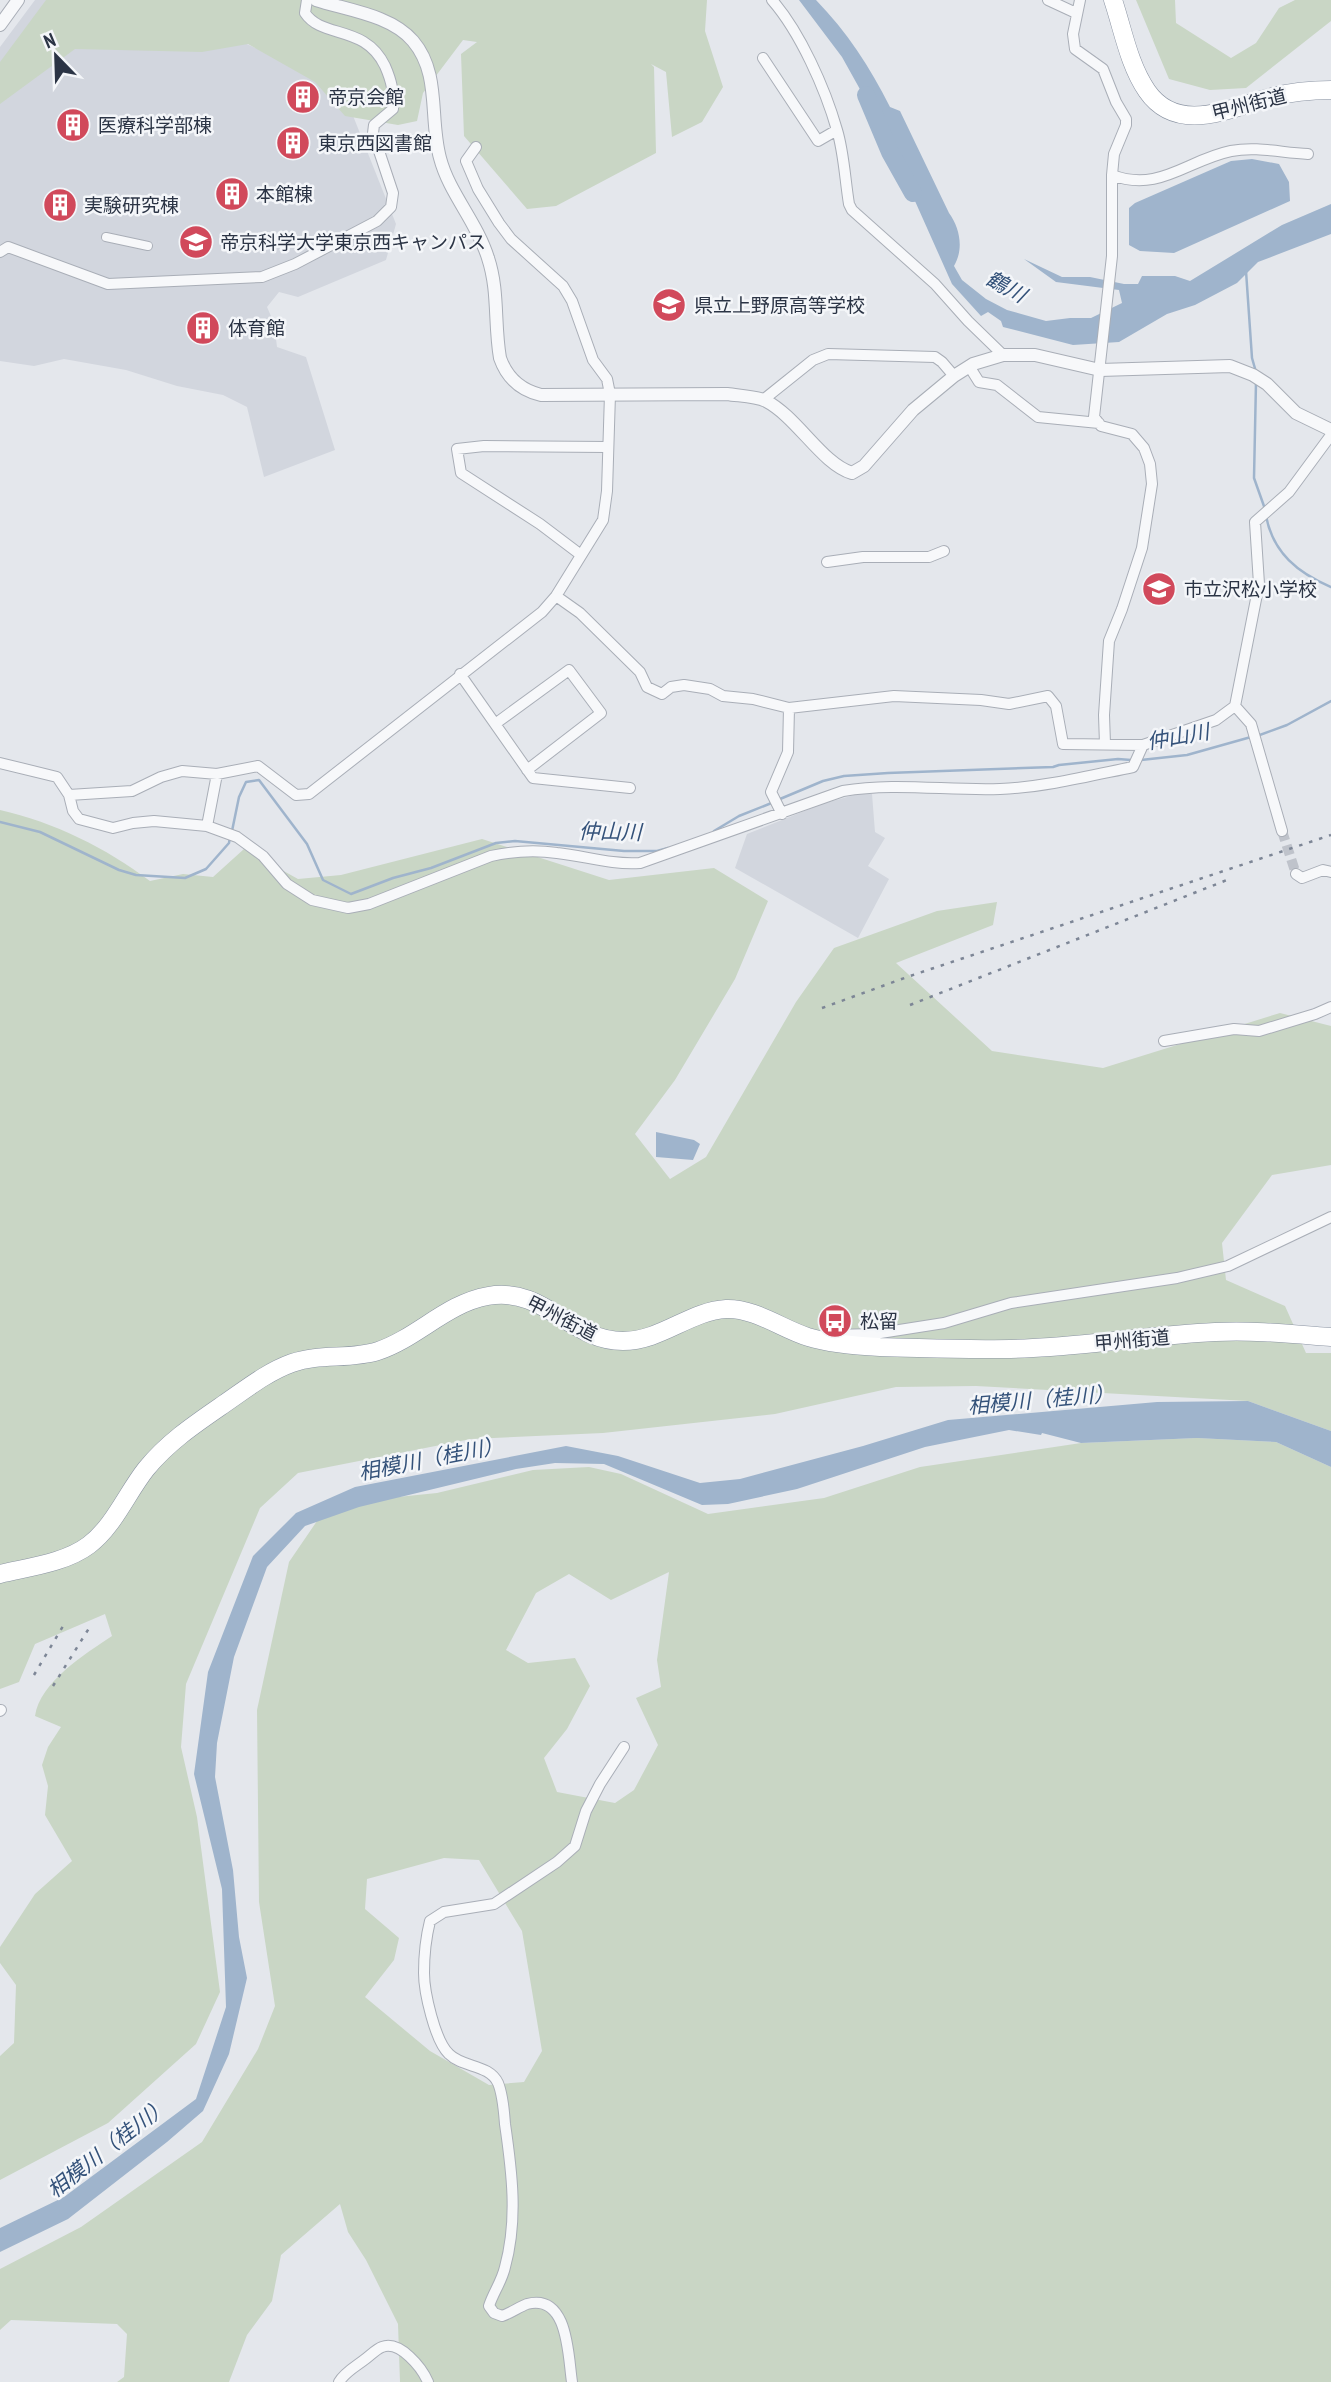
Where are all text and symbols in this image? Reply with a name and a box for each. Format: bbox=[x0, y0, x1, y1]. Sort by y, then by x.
north arrow bbox=[21, 21, 91, 91]
text: N bbox=[40, 27, 59, 53]
building icon: 帝京会館 bbox=[284, 78, 322, 116]
street label: 甲州街道 bbox=[1209, 83, 1289, 125]
place label: 帝京会館 bbox=[328, 85, 404, 109]
building icon: 医療科学部棟 bbox=[54, 106, 92, 144]
place label: 医療科学部棟 bbox=[98, 113, 212, 137]
building icon: 東京西図書館 bbox=[274, 124, 312, 162]
place label: 東京西図書館 bbox=[318, 131, 432, 155]
building icon: 本館棟 bbox=[213, 175, 251, 213]
place label: 本館棟 bbox=[256, 182, 313, 206]
building icon: 実験研究棟 bbox=[41, 186, 79, 224]
place label: 実験研究棟 bbox=[84, 193, 179, 217]
school or university icon: 帝京科学大学東京西キャンパス bbox=[177, 223, 215, 261]
place label: 帝京科学大学東京西キャンパス bbox=[220, 230, 486, 254]
water label: 鶴川 bbox=[981, 265, 1033, 310]
school or university icon: 県立上野原高等学校 bbox=[650, 286, 688, 324]
place label: 県立上野原高等学校 bbox=[694, 293, 865, 317]
building icon: 体育館 bbox=[184, 309, 222, 347]
place label: 体育館 bbox=[228, 316, 285, 340]
school or university icon: 市立沢松小学校 bbox=[1140, 570, 1178, 608]
place label: 市立沢松小学校 bbox=[1184, 577, 1317, 601]
water label: 仲山川 bbox=[1145, 717, 1213, 755]
water label: 仲山川 bbox=[578, 817, 644, 846]
street label: 甲州街道 bbox=[523, 1290, 601, 1346]
bus stop icon: 松留 bbox=[816, 1302, 854, 1340]
place label: 松留 bbox=[860, 1309, 898, 1333]
street label: 甲州街道 bbox=[1093, 1325, 1171, 1355]
water label: 相模川（桂川） bbox=[967, 1380, 1115, 1419]
water label: 相模川（桂川） bbox=[356, 1431, 506, 1486]
water label: 相模川（桂川） bbox=[41, 2092, 174, 2203]

